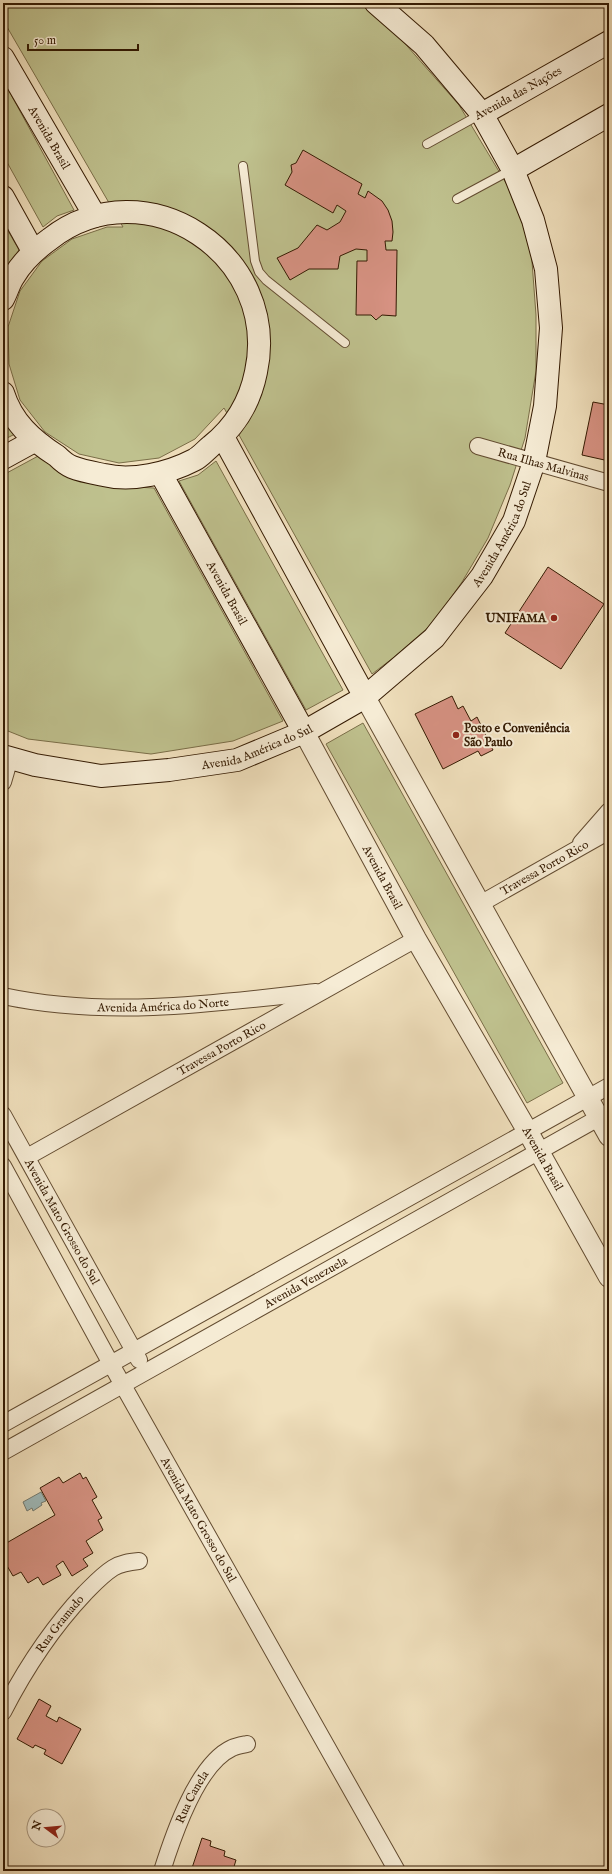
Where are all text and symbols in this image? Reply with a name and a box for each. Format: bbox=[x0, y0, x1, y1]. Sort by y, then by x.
scale bar bbox=[28, 26, 138, 52]
text: 50 m bbox=[34, 33, 56, 48]
street label: Avenida das Nações bbox=[471, 63, 564, 124]
street label: Avenida Brasil bbox=[24, 103, 73, 173]
street label: Rua Ilhas Malvinas bbox=[496, 445, 591, 485]
street label: Avenida América do Sul bbox=[469, 479, 535, 591]
street label: Avenida Brasil bbox=[202, 558, 251, 628]
place label: UNIFAMA bbox=[484, 611, 547, 626]
marker: UNIFAMA bbox=[549, 613, 559, 623]
street label: Avenida América do Sul bbox=[200, 721, 316, 773]
place label: Posto e Conveniência São Paulo bbox=[464, 721, 571, 750]
marker: Posto e Conveniência São Paulo bbox=[451, 730, 461, 740]
street label: Travessa Porto Rico bbox=[498, 837, 592, 899]
street label: Avenida Brasil bbox=[358, 842, 406, 913]
street label: Avenida América do Norte bbox=[96, 995, 230, 1016]
street label: Travessa Porto Rico bbox=[175, 1017, 269, 1079]
street label: Avenida Brasil bbox=[518, 1123, 567, 1194]
street label: Avenida Mato Grosso do Sul bbox=[20, 1156, 103, 1288]
street label: Avenida Venezuela bbox=[261, 1253, 351, 1312]
street label: Avenida Mato Grosso do Sul bbox=[157, 1454, 240, 1585]
street label: Rua Gramado bbox=[33, 1592, 88, 1656]
street label: Rua Canela bbox=[173, 1767, 213, 1826]
north arrow bbox=[26, 1808, 66, 1848]
text: N bbox=[29, 1819, 46, 1833]

